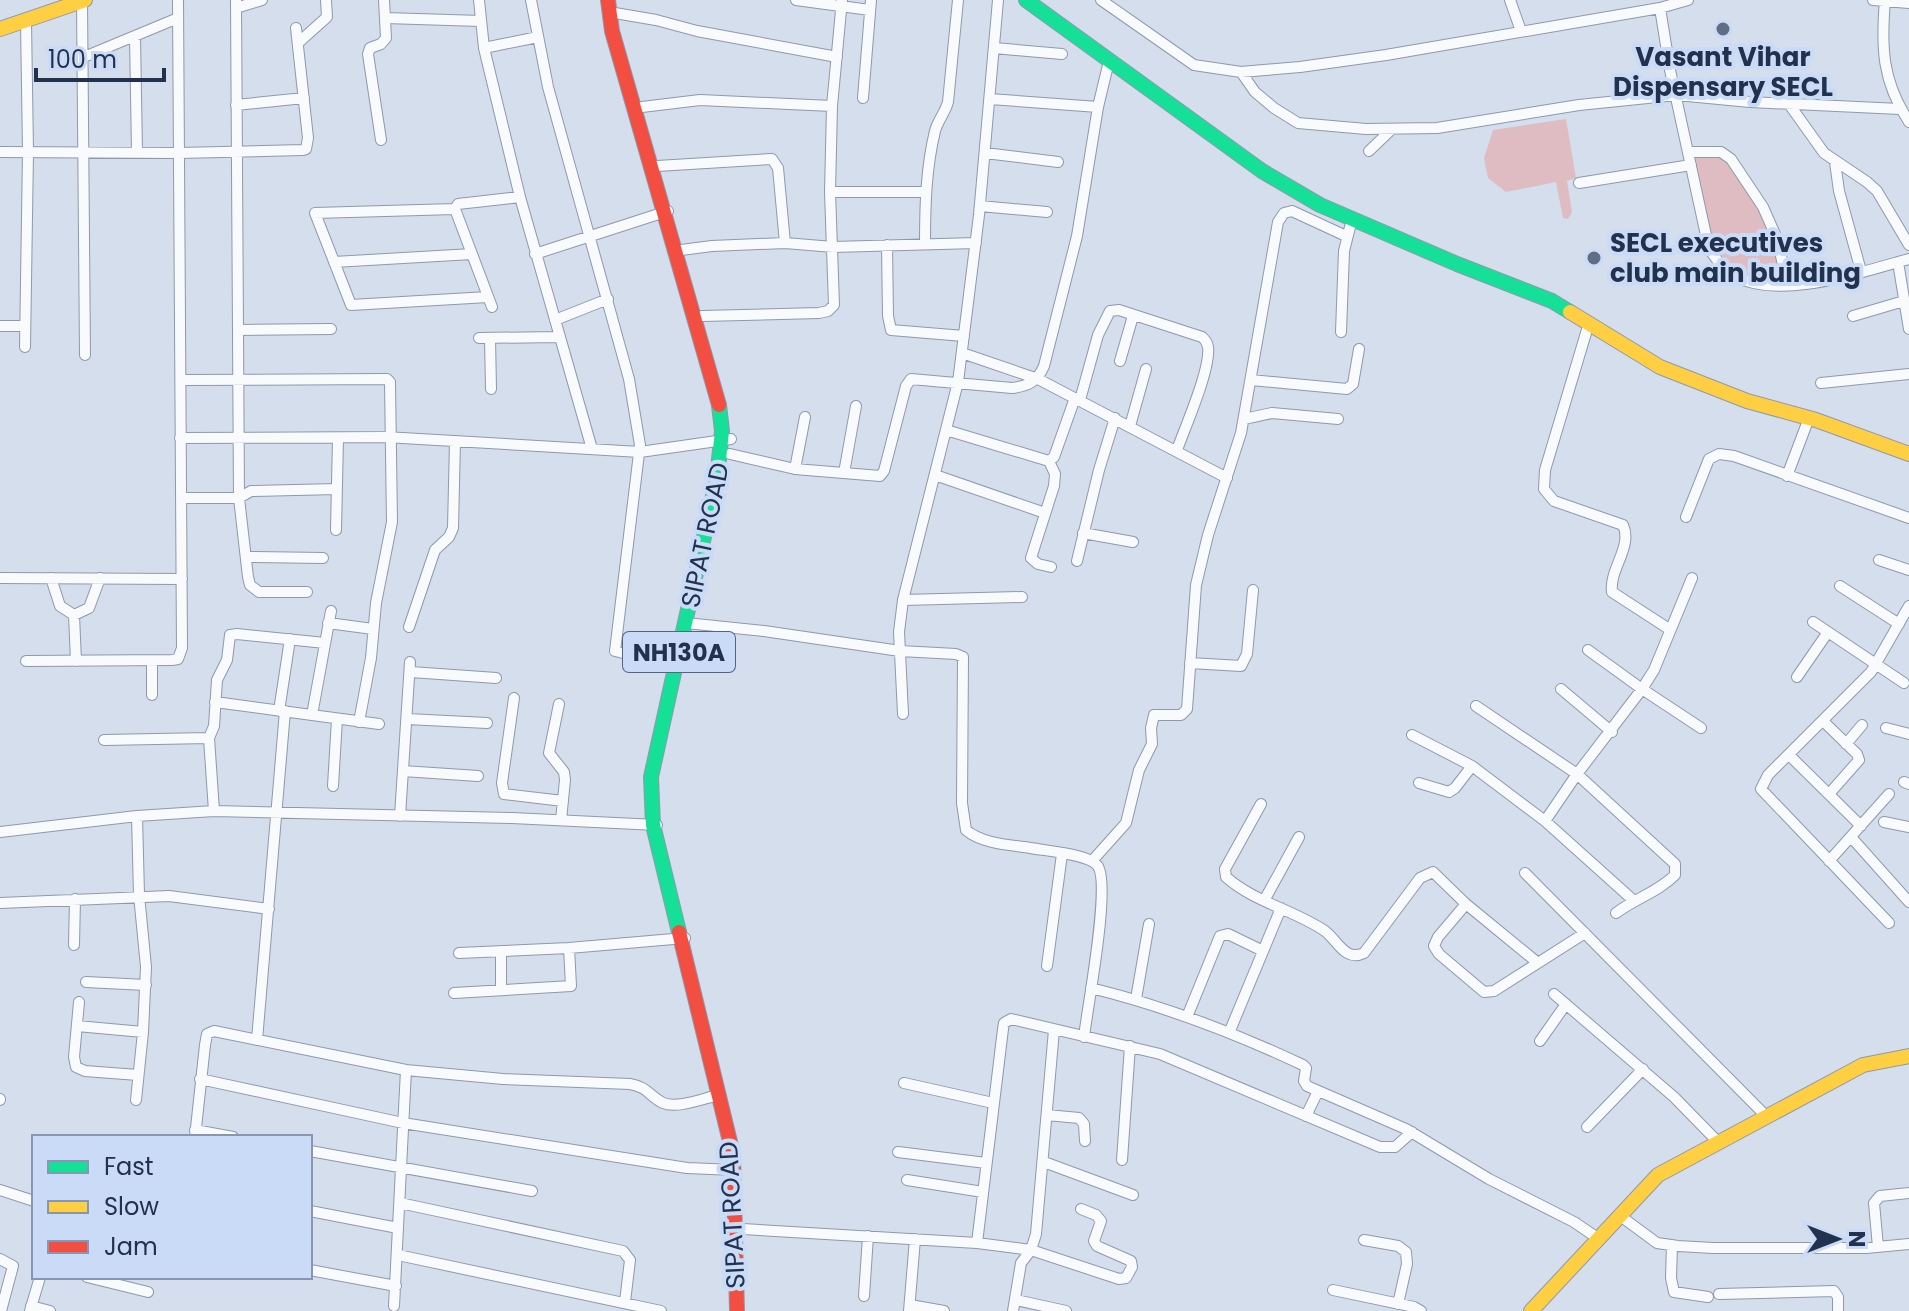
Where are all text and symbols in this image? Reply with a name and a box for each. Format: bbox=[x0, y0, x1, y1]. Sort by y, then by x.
marker: Vasant Vihar Dispensary SECL bbox=[1714, 20, 1732, 38]
scale bar bbox=[36, 32, 164, 82]
place label: Vasant Vihar Dispensary SECL bbox=[1613, 39, 1833, 105]
text: 100 m bbox=[48, 43, 117, 76]
place label: SECL executives club main building bbox=[1610, 225, 1861, 291]
marker: SECL executives club main building bbox=[1585, 249, 1603, 267]
street label: SIPAT ROAD bbox=[672, 459, 738, 611]
road number: NH130A bbox=[623, 632, 735, 672]
legend bbox=[32, 1135, 312, 1279]
street label: SIPAT ROAD bbox=[710, 1140, 754, 1290]
text: Fast bbox=[104, 1150, 154, 1183]
text: Slow bbox=[104, 1190, 159, 1223]
north arrow bbox=[1797, 1199, 1877, 1279]
text: Jam bbox=[104, 1230, 158, 1263]
text: N bbox=[1841, 1231, 1872, 1247]

